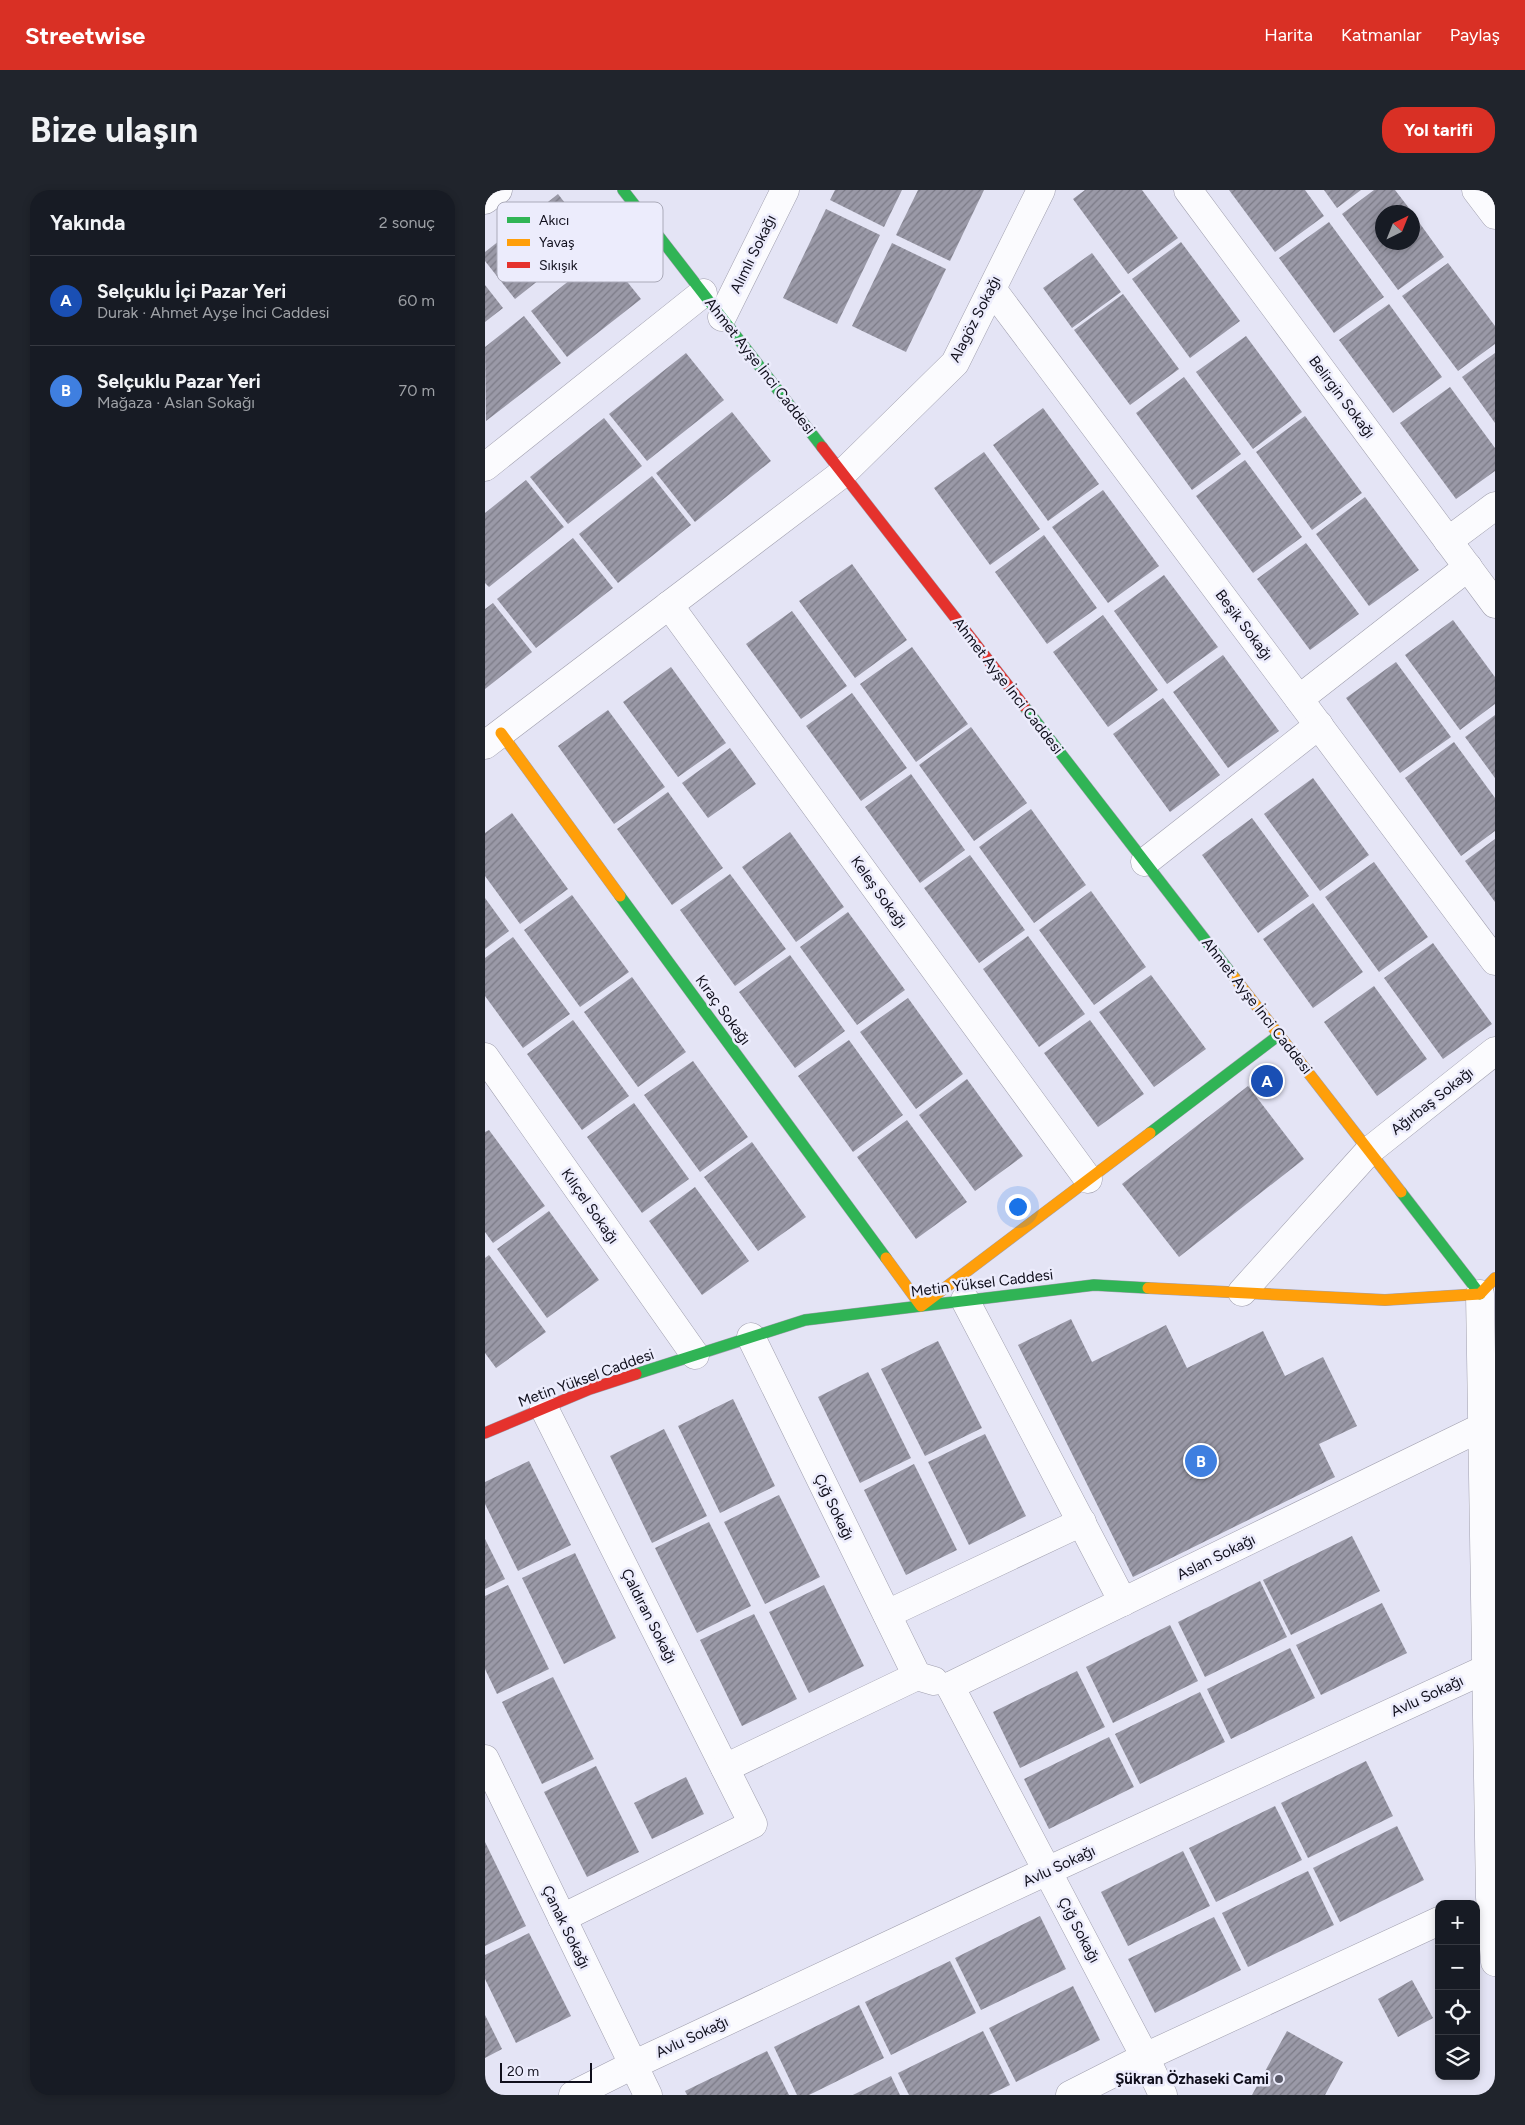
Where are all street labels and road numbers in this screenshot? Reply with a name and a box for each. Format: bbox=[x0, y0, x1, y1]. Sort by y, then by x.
street label: Alımlı Sokağı bbox=[726, 212, 780, 296]
street label: Alagöz Sokağı bbox=[945, 273, 1005, 365]
street label: Ahmet Ayşe İnci Caddesi bbox=[701, 294, 819, 438]
street label: Belirgin Sokağı bbox=[1305, 352, 1379, 442]
street label: Beşik Sokağı bbox=[1212, 586, 1276, 664]
street label: Ahmet Ayşe İnci Caddesi bbox=[949, 614, 1067, 758]
street label: Keleş Sokağı bbox=[847, 853, 911, 931]
street label: Ahmet Ayşe İnci Caddesi bbox=[1198, 934, 1316, 1078]
street label: Kıraç Sokağı bbox=[692, 971, 754, 1049]
street label: Ağırbaş Sokağı bbox=[1387, 1063, 1477, 1139]
street label: Kılıçel Sokağı bbox=[557, 1165, 623, 1247]
street label: Metin Yüksel Caddesi bbox=[910, 1265, 1054, 1301]
street label: Metin Yüksel Caddesi bbox=[516, 1345, 656, 1411]
street label: Çığ Sokağı bbox=[810, 1471, 858, 1543]
street label: Aslan Sokağı bbox=[1174, 1530, 1258, 1584]
street label: Çaldıran Sokağı bbox=[617, 1566, 681, 1666]
street label: Avlu Sokağı bbox=[1388, 1671, 1466, 1721]
street label: Avlu Sokağı bbox=[1020, 1841, 1098, 1891]
street label: Çanak Sokağı bbox=[538, 1882, 594, 1972]
street label: Çığ Sokağı bbox=[1054, 1894, 1104, 1966]
street label: Avlu Sokağı bbox=[653, 2012, 731, 2062]

